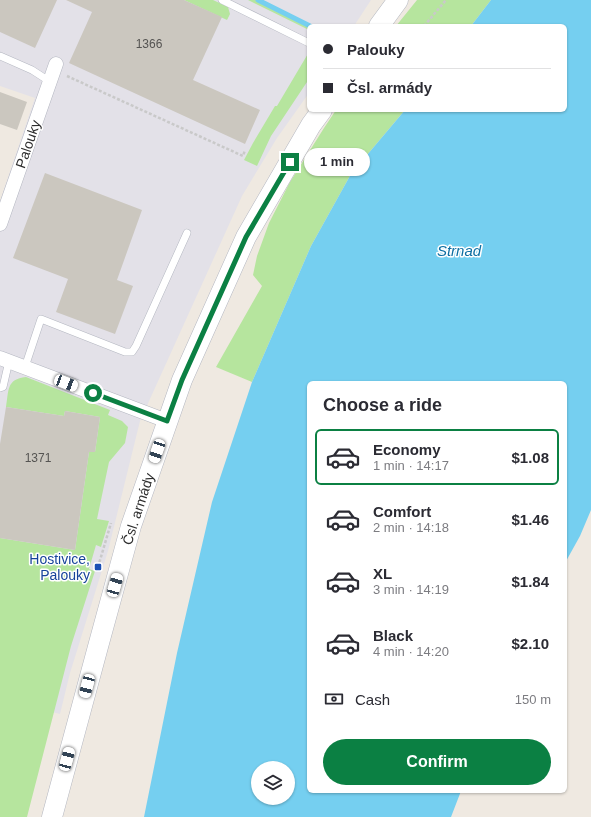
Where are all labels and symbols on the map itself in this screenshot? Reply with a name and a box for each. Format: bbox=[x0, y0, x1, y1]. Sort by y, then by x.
house number: 1366 bbox=[136, 37, 163, 51]
street label: Palouky bbox=[12, 118, 44, 170]
callout: 1 min bbox=[304, 148, 370, 176]
route end bbox=[281, 153, 299, 171]
water label: Strnad bbox=[437, 242, 482, 259]
car bbox=[53, 373, 79, 393]
route start bbox=[84, 384, 102, 402]
car bbox=[147, 438, 167, 464]
house number: 1371 bbox=[25, 451, 52, 465]
street label: Čsl. armády bbox=[119, 471, 157, 547]
place label: Hostivice, Palouky bbox=[29, 551, 90, 583]
marker: Hostivice, Palouky bbox=[93, 562, 103, 572]
car bbox=[106, 572, 124, 598]
car bbox=[78, 673, 96, 699]
car bbox=[58, 746, 76, 772]

